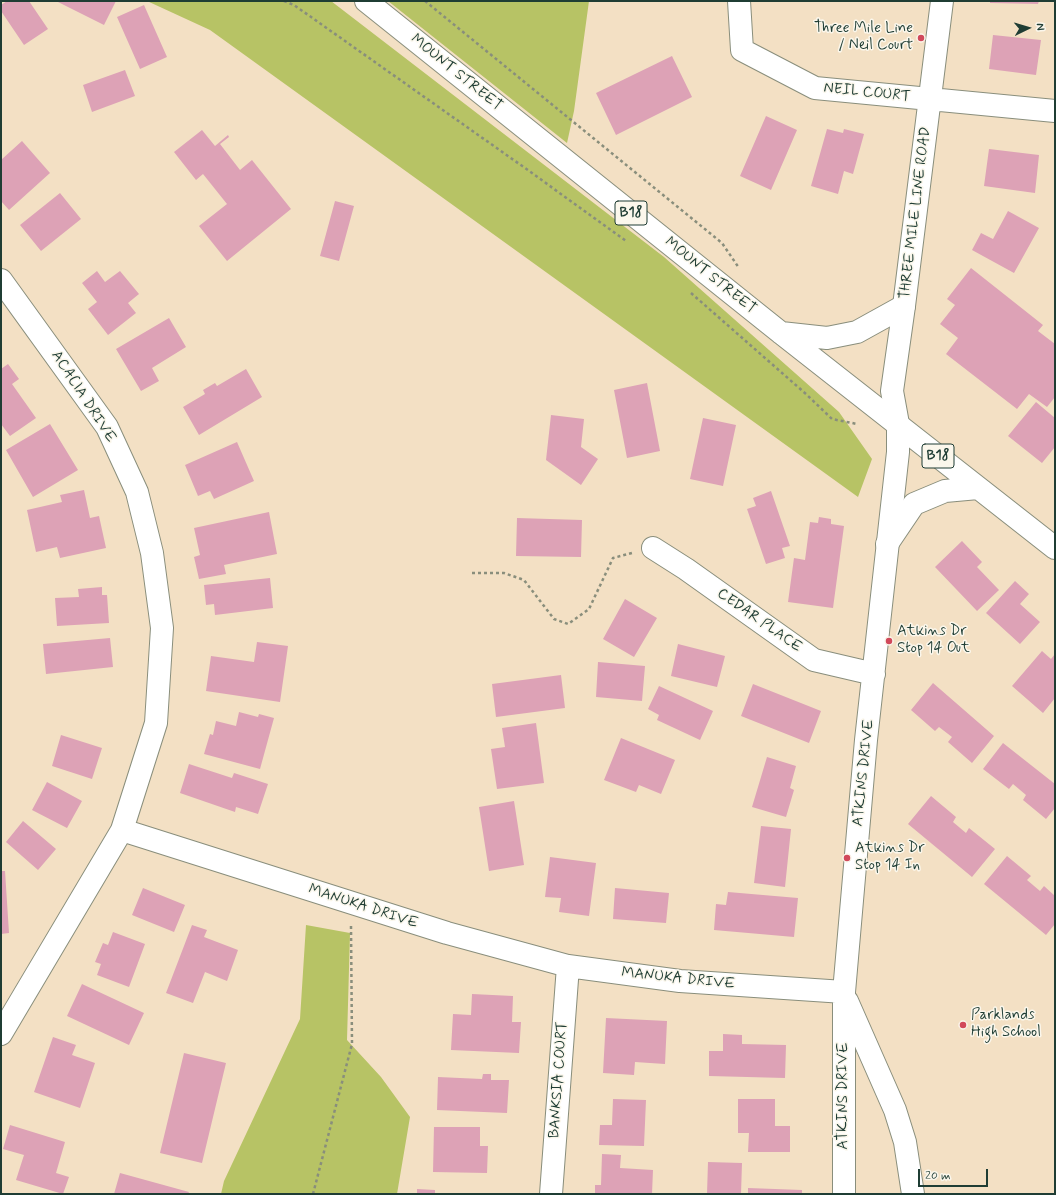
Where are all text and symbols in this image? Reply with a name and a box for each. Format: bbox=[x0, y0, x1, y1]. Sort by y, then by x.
north arrow bbox=[1008, 8, 1048, 48]
place label: Three Mile Line / Neil Court bbox=[814, 20, 913, 55]
text: N bbox=[1033, 23, 1047, 31]
street label: MOUNT STREET bbox=[406, 30, 506, 116]
marker: Three Mile Line / Neil Court bbox=[916, 33, 926, 43]
street label: NEIL COURT bbox=[823, 79, 911, 107]
street label: THREE MILE LINE ROAD bbox=[897, 126, 935, 300]
road number: B18 bbox=[615, 201, 647, 225]
street label: MOUNT STREET bbox=[660, 233, 760, 319]
street label: ACACIA DRIVE bbox=[47, 348, 119, 446]
road number: B18 bbox=[922, 444, 954, 468]
street label: CEDAR PLACE bbox=[713, 585, 805, 657]
place label: Atkins Dr Stop 14 Out bbox=[897, 623, 970, 658]
marker: Atkins Dr Stop 14 Out bbox=[884, 636, 894, 646]
street label: ATKINS DRIVE bbox=[849, 719, 879, 827]
place label: Atkins Dr Stop 14 In bbox=[855, 840, 925, 875]
marker: Atkins Dr Stop 14 In bbox=[842, 853, 852, 863]
street label: MANUKA DRIVE bbox=[306, 881, 420, 933]
street label: MANUKA DRIVE bbox=[620, 964, 736, 994]
place label: Parklands High School bbox=[971, 1007, 1041, 1042]
marker: Parklands High School bbox=[958, 1020, 968, 1030]
street label: BANKSIA COURT bbox=[546, 1021, 572, 1139]
street label: ATKINS DRIVE bbox=[835, 1042, 853, 1150]
scale bar bbox=[920, 1161, 990, 1187]
text: 20 m bbox=[925, 1168, 951, 1184]

